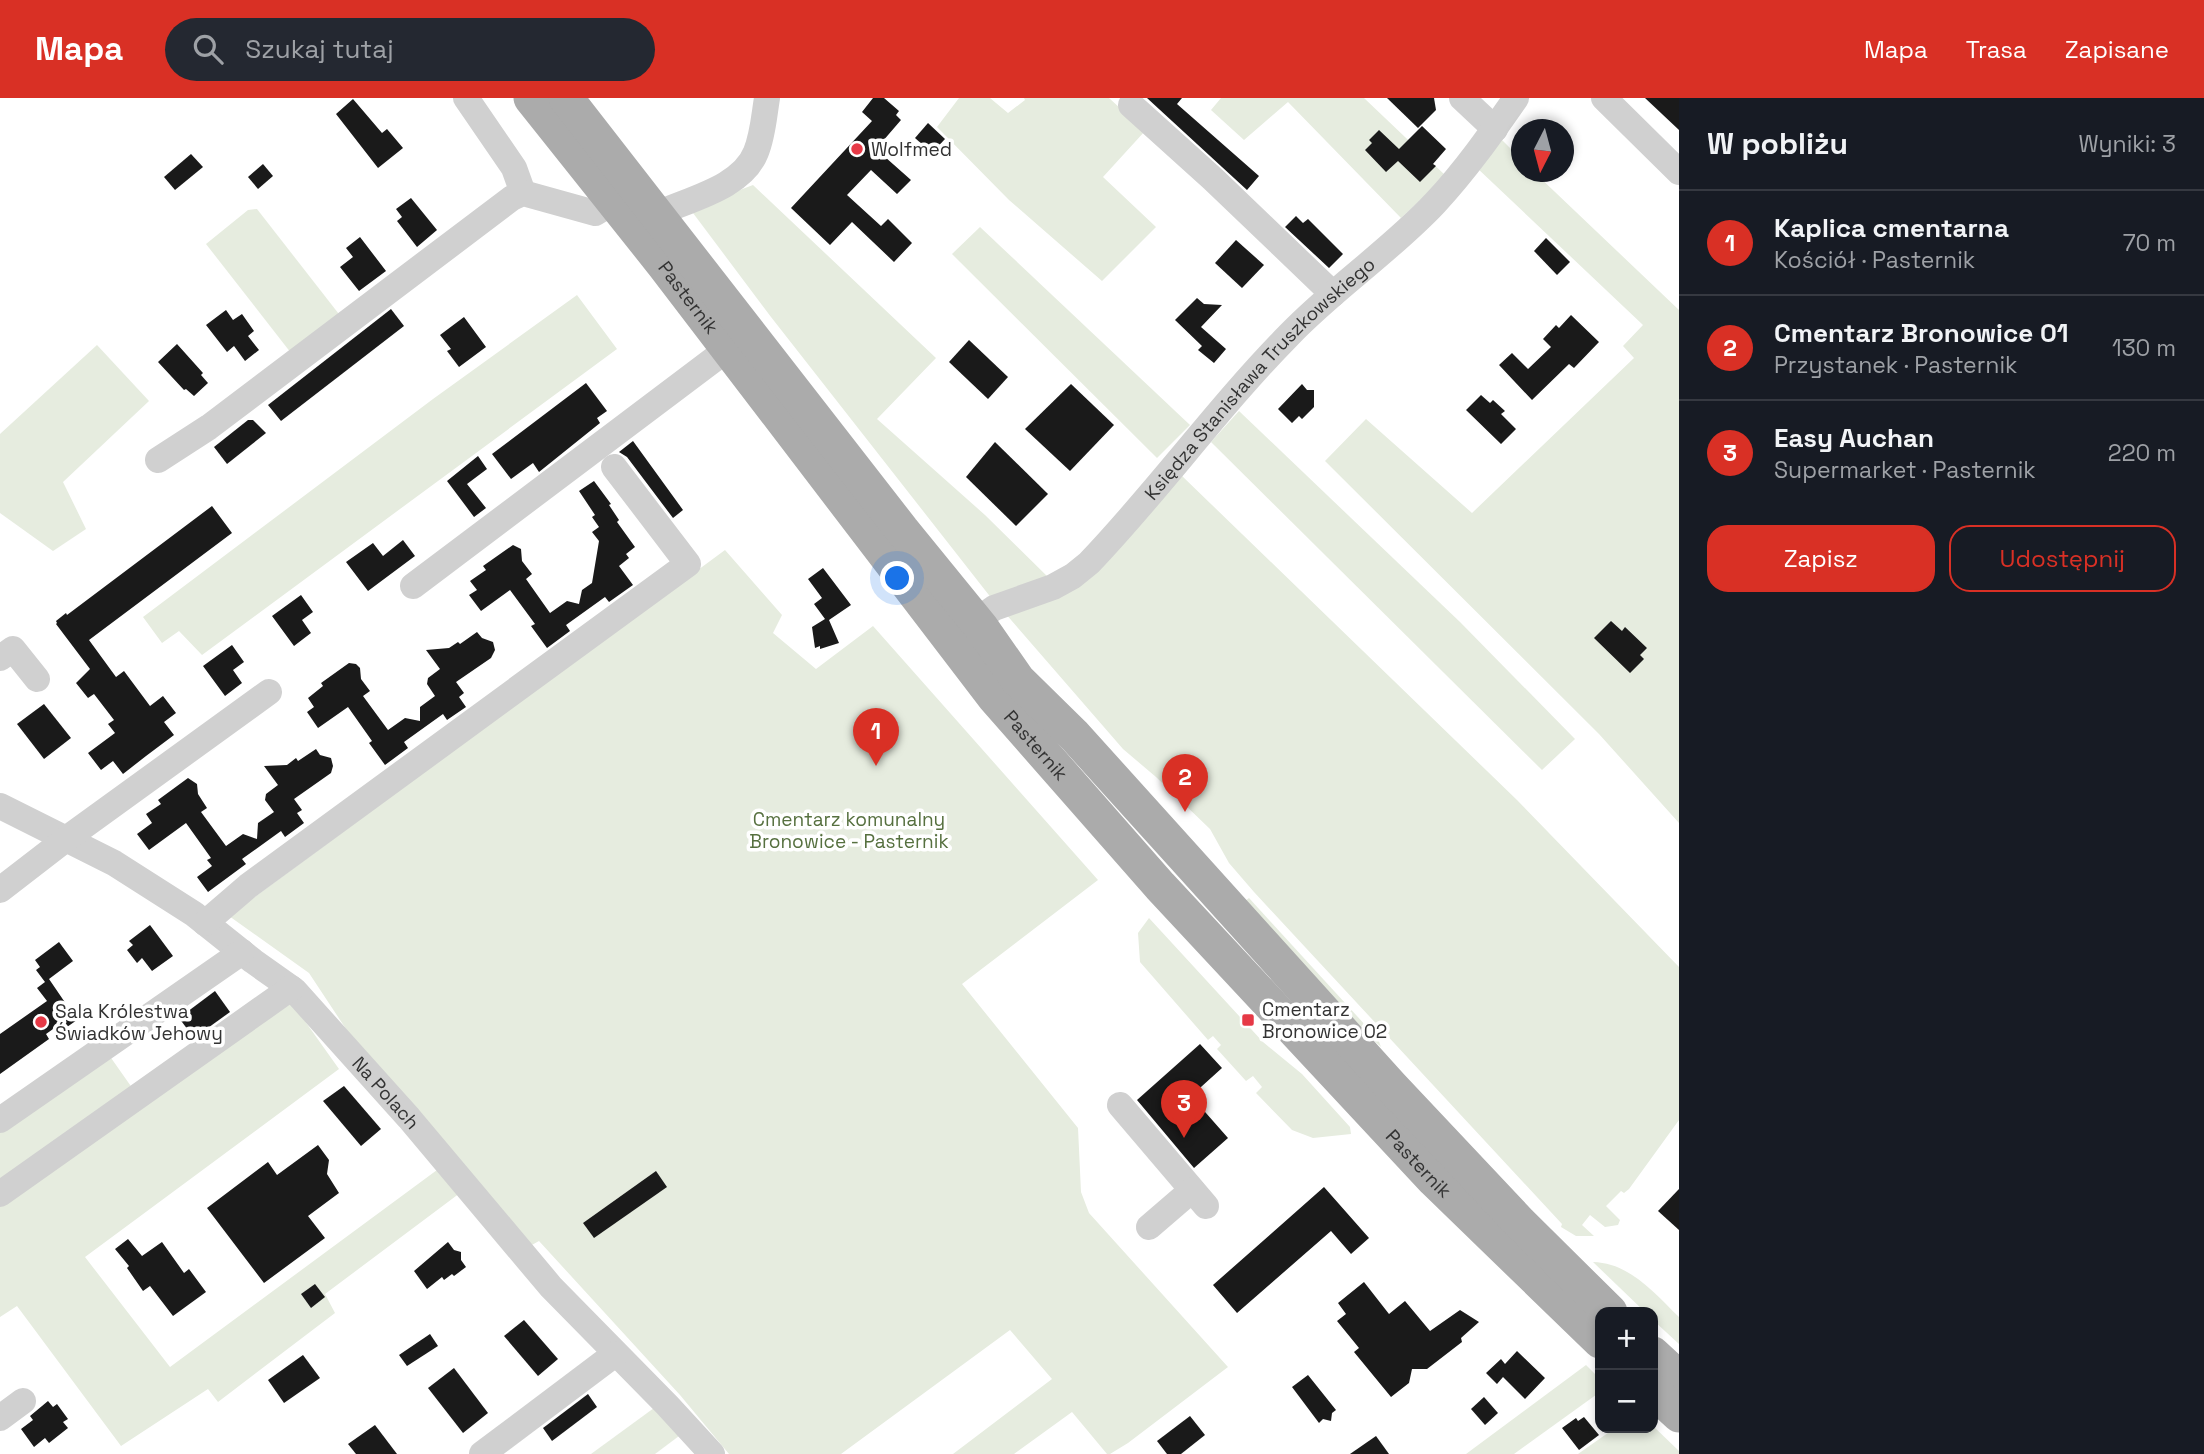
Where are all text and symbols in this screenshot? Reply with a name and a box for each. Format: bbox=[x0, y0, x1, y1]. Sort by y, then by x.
search box bbox=[165, 18, 655, 81]
text: Mapa bbox=[35, 28, 123, 70]
icon: search bbox=[189, 30, 227, 68]
text: Szukaj tutaj bbox=[245, 32, 394, 66]
text: Mapa bbox=[1864, 34, 1928, 65]
text: Trasa bbox=[1966, 34, 2027, 65]
text: Zapisane bbox=[2065, 34, 2169, 65]
north arrow bbox=[1511, 119, 1574, 182]
text: W pobliżu bbox=[1707, 124, 1848, 163]
text: Wyniki: 3 bbox=[2078, 129, 2176, 159]
place label: Wolfmed bbox=[871, 137, 952, 162]
marker: Wolfmed bbox=[849, 141, 865, 157]
text: Kaplica cmentarna bbox=[1774, 211, 2009, 245]
text: 1 bbox=[1725, 228, 1735, 258]
text: 70 m bbox=[2123, 228, 2176, 258]
text: Kościół · Pasternik bbox=[1774, 245, 1975, 275]
street label: Księdza Stanisława Truszkowskiego bbox=[1139, 252, 1380, 505]
street label: Pasternik bbox=[652, 256, 724, 339]
text: Cmentarz Bronowice 01 bbox=[1774, 316, 2068, 350]
text: 2 bbox=[1723, 333, 1737, 363]
text: 130 m bbox=[2112, 333, 2176, 363]
text: Przystanek · Pasternik bbox=[1774, 350, 2017, 380]
text: Easy Auchan bbox=[1774, 421, 1934, 455]
text: 3 bbox=[1723, 438, 1737, 468]
text: 220 m bbox=[2108, 438, 2176, 468]
text: Supermarket · Pasternik bbox=[1774, 455, 2036, 485]
button: Zapisz bbox=[1707, 525, 1935, 592]
button: Udostępnij bbox=[1949, 525, 2176, 592]
your location bbox=[880, 561, 914, 595]
street label: Pasternik bbox=[998, 705, 1073, 786]
pin: 1 bbox=[853, 708, 899, 766]
pin: 2 bbox=[1162, 754, 1208, 812]
park label: Cmentarz komunalny Bronowice - Pasternik bbox=[749, 807, 949, 854]
place label: Cmentarz Bronowice 02 bbox=[1262, 997, 1387, 1044]
place label: Sala Królestwa Świadków Jehowy bbox=[55, 999, 223, 1046]
marker: Cmentarz Bronowice 02 bbox=[1240, 1012, 1256, 1028]
marker: Sala Królestwa Świadków Jehowy bbox=[33, 1014, 49, 1030]
street label: Na Polach bbox=[347, 1051, 425, 1135]
pin: 3 bbox=[1161, 1080, 1207, 1138]
street label: Pasternik bbox=[1380, 1124, 1457, 1203]
map controls bbox=[1595, 1307, 1658, 1433]
button: + bbox=[1595, 1307, 1658, 1370]
button: − bbox=[1595, 1370, 1658, 1433]

